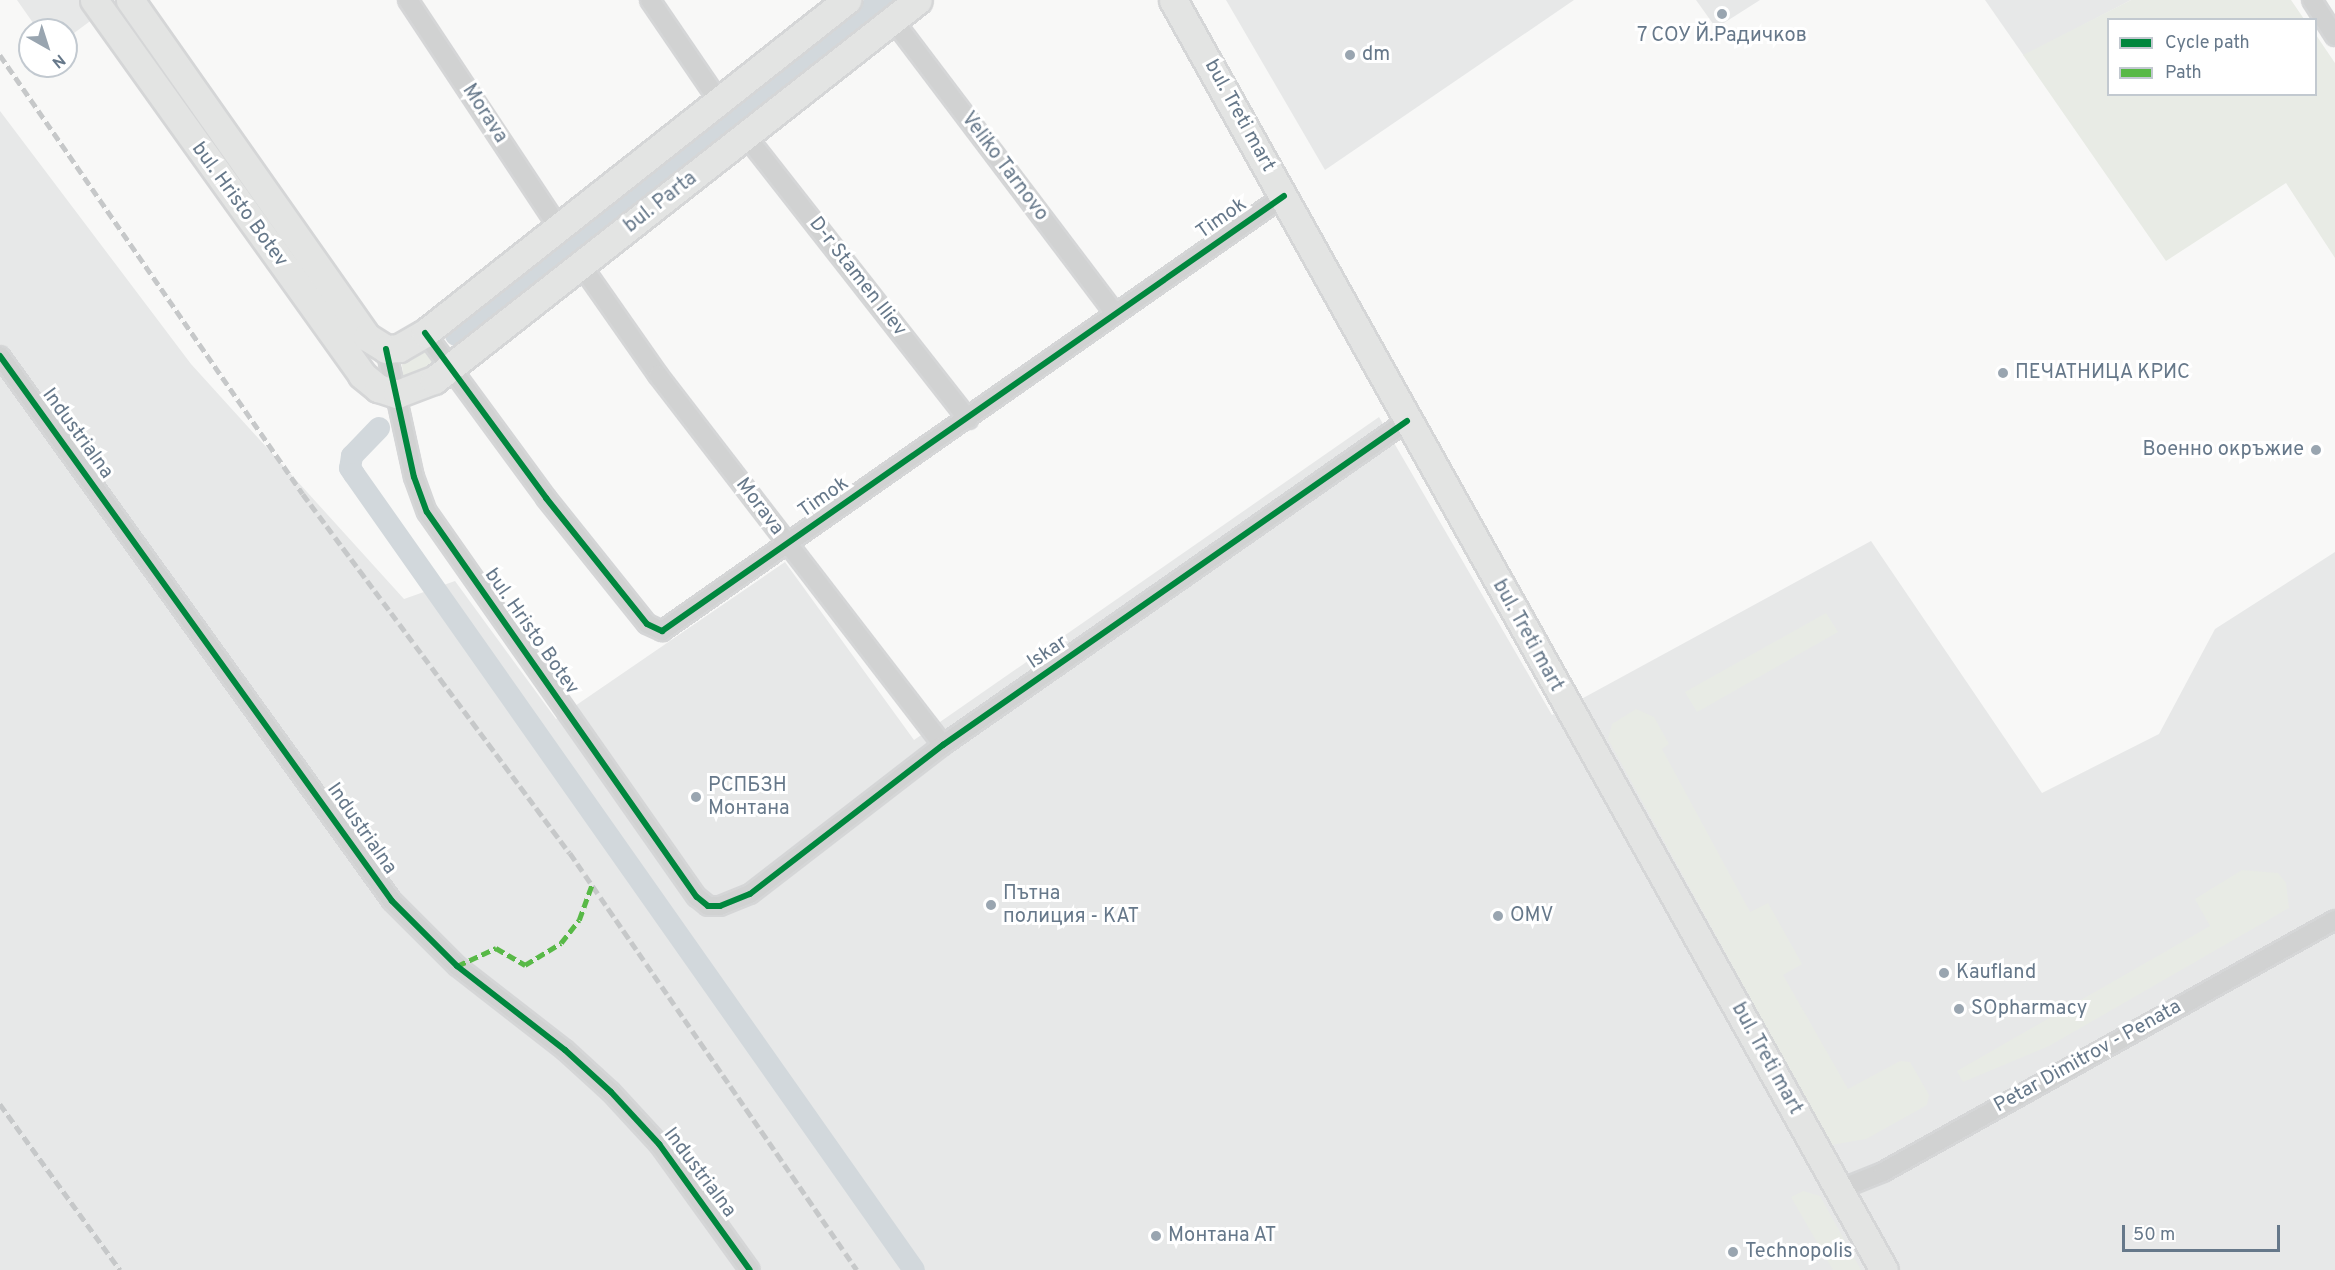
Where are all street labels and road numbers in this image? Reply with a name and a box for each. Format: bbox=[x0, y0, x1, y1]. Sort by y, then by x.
street label: bul. Treti mart bbox=[1198, 55, 1280, 177]
street label: Morava bbox=[456, 80, 512, 148]
street label: Veliko Tarnovo bbox=[955, 108, 1053, 226]
street label: bul. Hristo Botev bbox=[186, 138, 292, 272]
street label: bul. Parta bbox=[620, 167, 702, 239]
street label: Timok bbox=[1192, 193, 1252, 245]
street label: D-r Stamen Iliev bbox=[803, 213, 911, 341]
street label: Industrialna bbox=[36, 384, 118, 484]
street label: Timok bbox=[794, 472, 854, 524]
street label: Morava bbox=[730, 474, 788, 540]
street label: bul. Hristo Botev bbox=[479, 564, 583, 700]
street label: bul. Treti mart bbox=[1486, 575, 1568, 697]
street label: Iskar bbox=[1023, 631, 1073, 675]
street label: Industrialna bbox=[321, 779, 401, 879]
street label: Petar Dimitrov - Penata bbox=[1990, 996, 2186, 1118]
street label: bul. Treti mart bbox=[1725, 998, 1807, 1120]
street label: Industrialna bbox=[658, 1123, 740, 1223]

